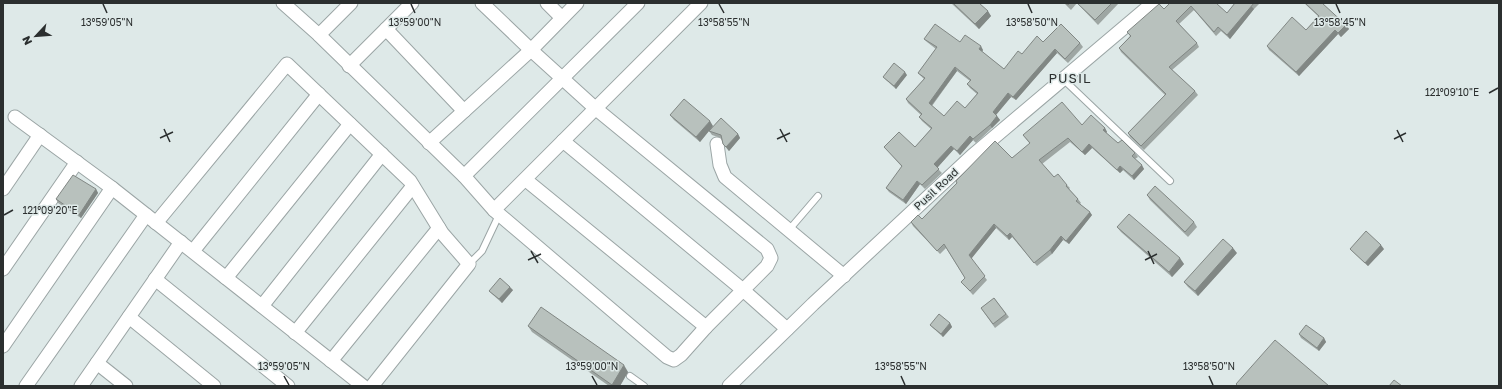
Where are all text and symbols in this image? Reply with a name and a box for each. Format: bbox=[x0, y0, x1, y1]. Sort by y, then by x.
north arrow bbox=[16, 16, 56, 56]
text: 13°59'05"N bbox=[81, 16, 133, 28]
text: 13°59'00"N bbox=[389, 16, 441, 28]
text: 13°58'55"N bbox=[698, 16, 750, 28]
text: 13°58'50"N bbox=[1006, 16, 1058, 28]
text: 13°58'45"N bbox=[1314, 16, 1366, 28]
text: N bbox=[19, 34, 34, 47]
district label: PUSIL bbox=[1049, 70, 1091, 86]
text: 121°09'10"E bbox=[1425, 86, 1479, 98]
street label: Pusil Road bbox=[911, 165, 961, 212]
text: 121°09'20"E bbox=[22, 204, 78, 216]
text: 13°59'05"N bbox=[258, 360, 310, 372]
text: 13°59'00"N bbox=[566, 360, 618, 372]
text: 13°58'55"N bbox=[875, 360, 927, 372]
text: 13°58'50"N bbox=[1183, 360, 1235, 372]

